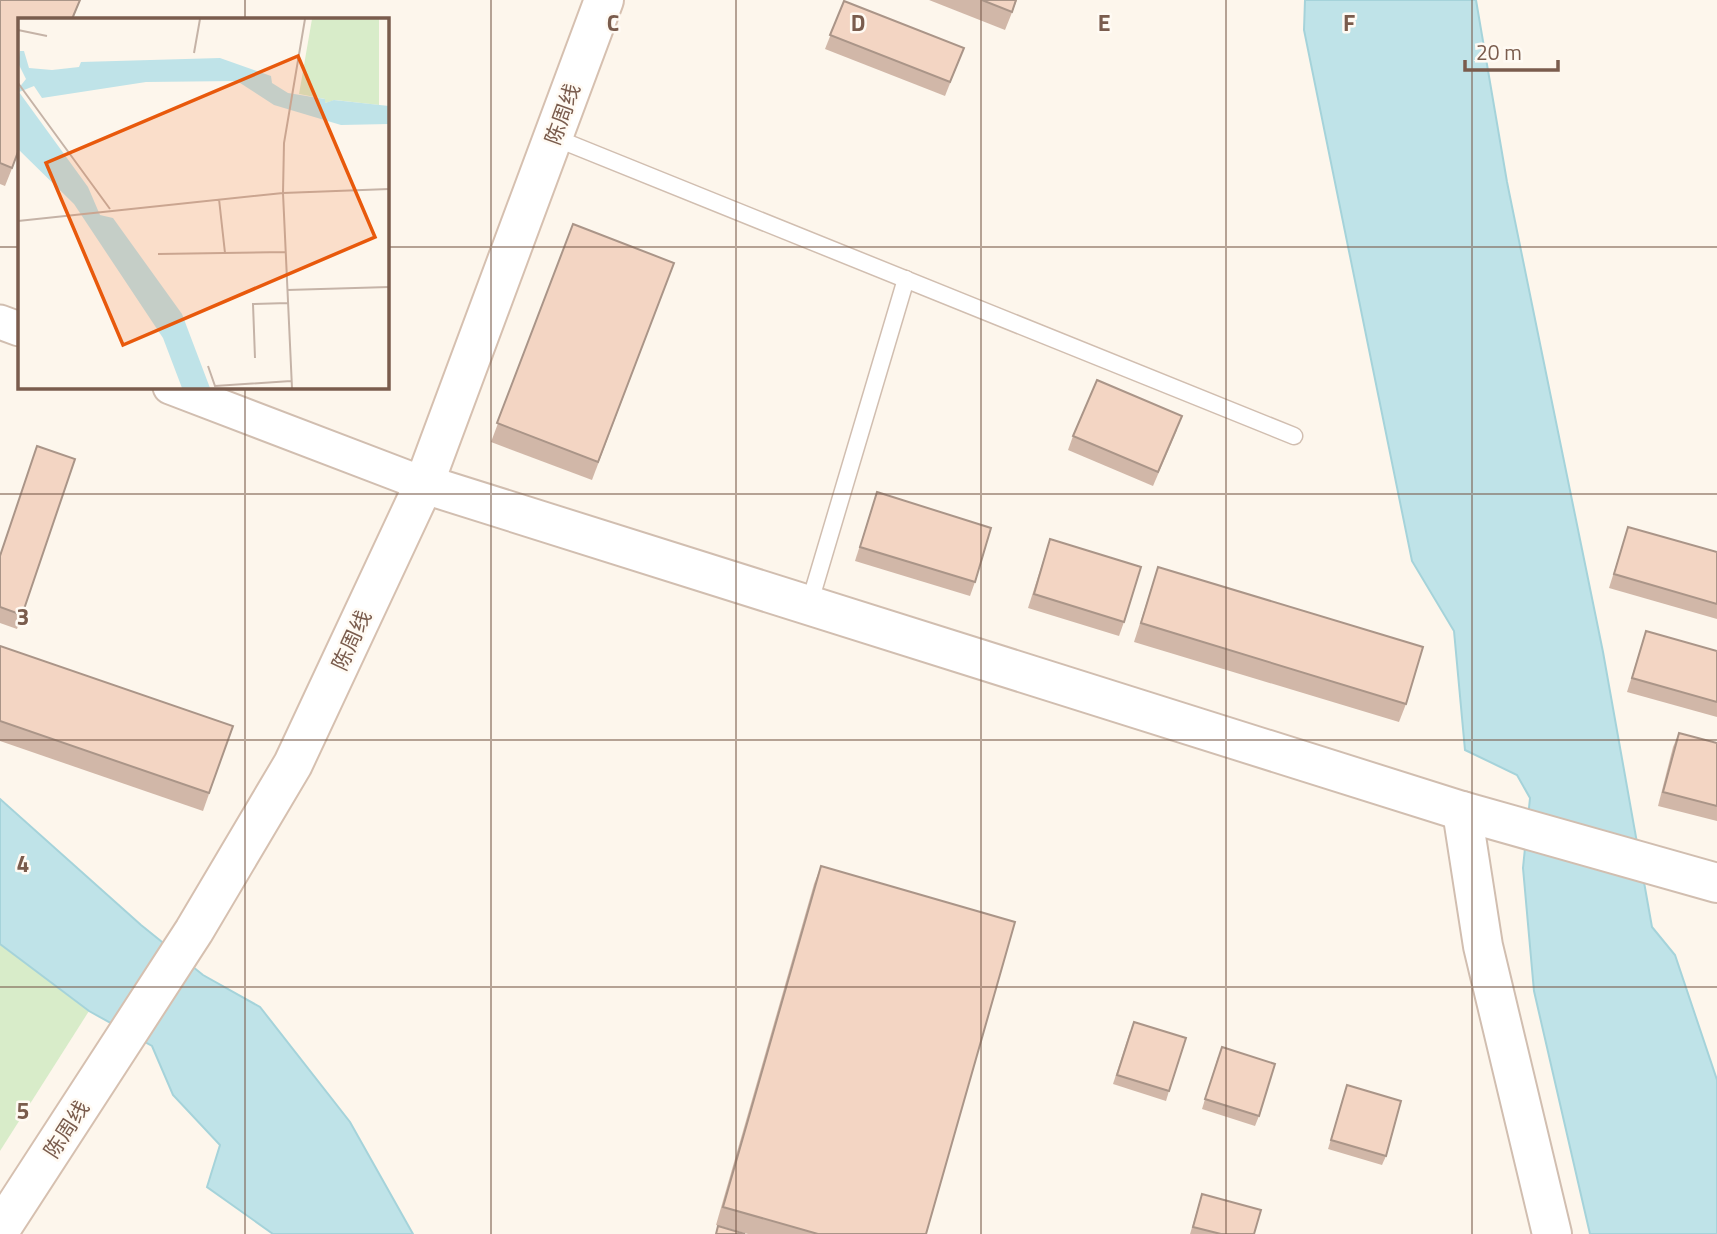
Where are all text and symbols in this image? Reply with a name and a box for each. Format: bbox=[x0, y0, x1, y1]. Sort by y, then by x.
text: C bbox=[607, 5, 619, 40]
text: D bbox=[851, 5, 865, 40]
text: E bbox=[1098, 5, 1110, 40]
text: F bbox=[1343, 5, 1355, 40]
inset map bbox=[18, 18, 388, 388]
scale bar bbox=[1465, 28, 1558, 72]
text: 20 m bbox=[1476, 36, 1522, 68]
street label: 陈周线 bbox=[536, 79, 588, 149]
text: 3 bbox=[17, 599, 29, 634]
street label: 陈周线 bbox=[323, 605, 379, 675]
text: 4 bbox=[17, 846, 29, 881]
text: 5 bbox=[17, 1093, 29, 1128]
street label: 陈周线 bbox=[35, 1094, 97, 1164]

